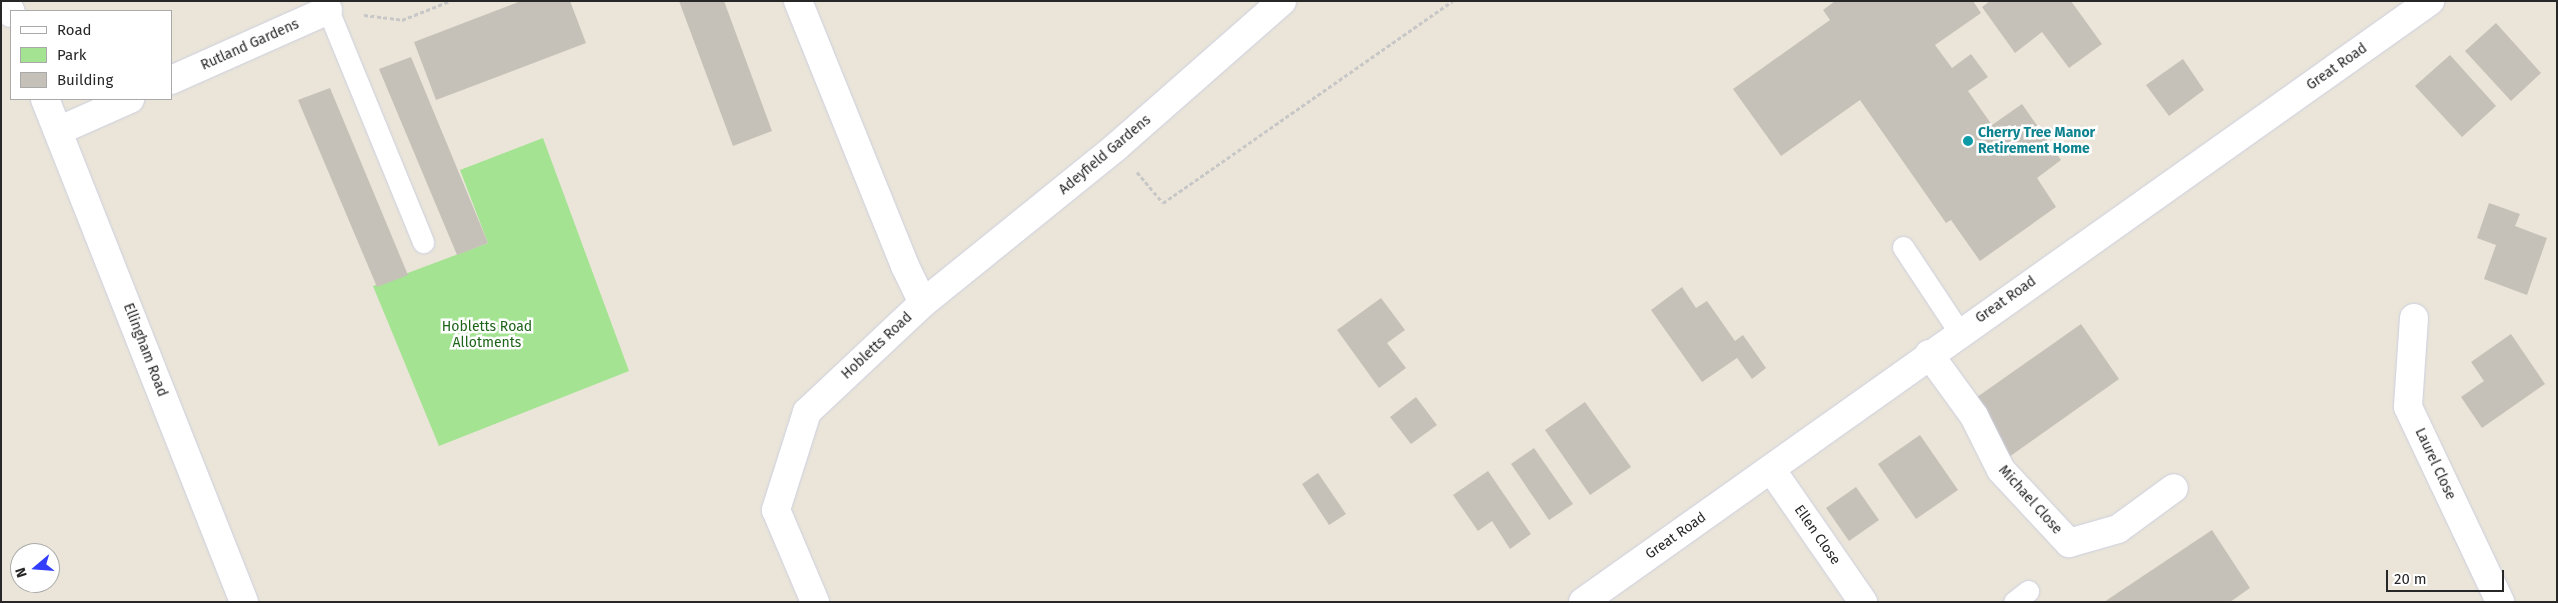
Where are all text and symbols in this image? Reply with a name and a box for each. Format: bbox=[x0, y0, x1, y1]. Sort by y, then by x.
legend bbox=[10, 10, 172, 100]
street label: Rutland Gardens bbox=[198, 16, 302, 74]
text: Road bbox=[57, 21, 92, 39]
street label: Great Road bbox=[2304, 40, 2370, 94]
text: Park bbox=[57, 46, 87, 64]
text: Building bbox=[57, 71, 113, 89]
street label: Adeyfield Gardens bbox=[1056, 112, 1154, 198]
place label: Cherry Tree Manor Retirement Home bbox=[1978, 125, 2095, 158]
marker: Cherry Tree Manor Retirement Home bbox=[1962, 135, 1974, 147]
street label: Great Road bbox=[1973, 273, 2039, 327]
street label: Ellingham Road bbox=[119, 301, 171, 399]
street label: Hobletts Road bbox=[838, 309, 916, 383]
park label: Hobletts Road Allotments bbox=[442, 319, 532, 352]
street label: Laurel Close bbox=[2411, 426, 2459, 502]
street label: Michael Close bbox=[1995, 462, 2065, 538]
street label: Ellen Close bbox=[1790, 502, 1844, 568]
street label: Great Road bbox=[1643, 509, 1709, 563]
north arrow bbox=[10, 543, 60, 593]
scale bar bbox=[2388, 560, 2506, 592]
text: N bbox=[12, 565, 31, 580]
text: 20 m bbox=[2394, 570, 2427, 588]

